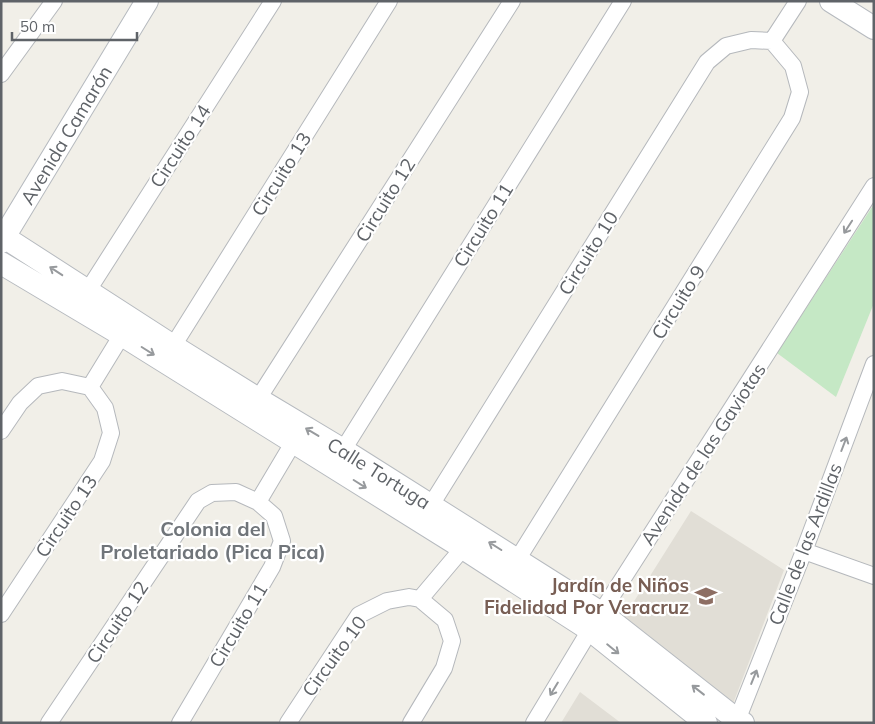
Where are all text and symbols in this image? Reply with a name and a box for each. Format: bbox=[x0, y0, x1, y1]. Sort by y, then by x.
scale bar bbox=[12, 10, 138, 42]
text: 50 m bbox=[20, 17, 55, 36]
street label: Avenida Camarón bbox=[15, 61, 117, 209]
street label: Circuito 14 bbox=[144, 100, 216, 192]
street label: Circuito 13 bbox=[246, 128, 316, 220]
street label: Circuito 12 bbox=[350, 154, 420, 246]
street label: Circuito 11 bbox=[448, 179, 518, 271]
street label: Circuito 10 bbox=[553, 207, 623, 299]
one-way arrow bbox=[842, 220, 852, 234]
street label: Circuito 9 bbox=[646, 260, 710, 344]
one-way arrow bbox=[49, 266, 63, 277]
one-way arrow bbox=[140, 347, 154, 357]
street label: Avenida de las Gaviotas bbox=[635, 358, 771, 550]
one-way arrow bbox=[306, 426, 320, 436]
street label: Calle Tortuga bbox=[323, 432, 435, 514]
one-way arrow bbox=[840, 437, 849, 452]
street label: Calle de las Ardillas bbox=[763, 459, 847, 629]
street label: Circuito 13 bbox=[30, 470, 102, 562]
one-way arrow bbox=[352, 479, 366, 489]
district label: Colonia del Proletariado (Pica Pica) bbox=[100, 516, 326, 564]
one-way arrow bbox=[488, 541, 502, 551]
place label: Jardín de Niños Fidelidad Por Veracruz bbox=[484, 573, 689, 619]
street label: Circuito 12 bbox=[81, 576, 153, 668]
street label: Circuito 11 bbox=[203, 578, 273, 672]
school or university icon: Jardín de Niños Fidelidad Por Veracruz bbox=[693, 583, 719, 609]
street label: Circuito 10 bbox=[297, 611, 371, 701]
one-way arrow bbox=[606, 643, 619, 654]
one-way arrow bbox=[750, 670, 759, 685]
one-way arrow bbox=[548, 682, 558, 696]
one-way arrow bbox=[692, 685, 705, 696]

